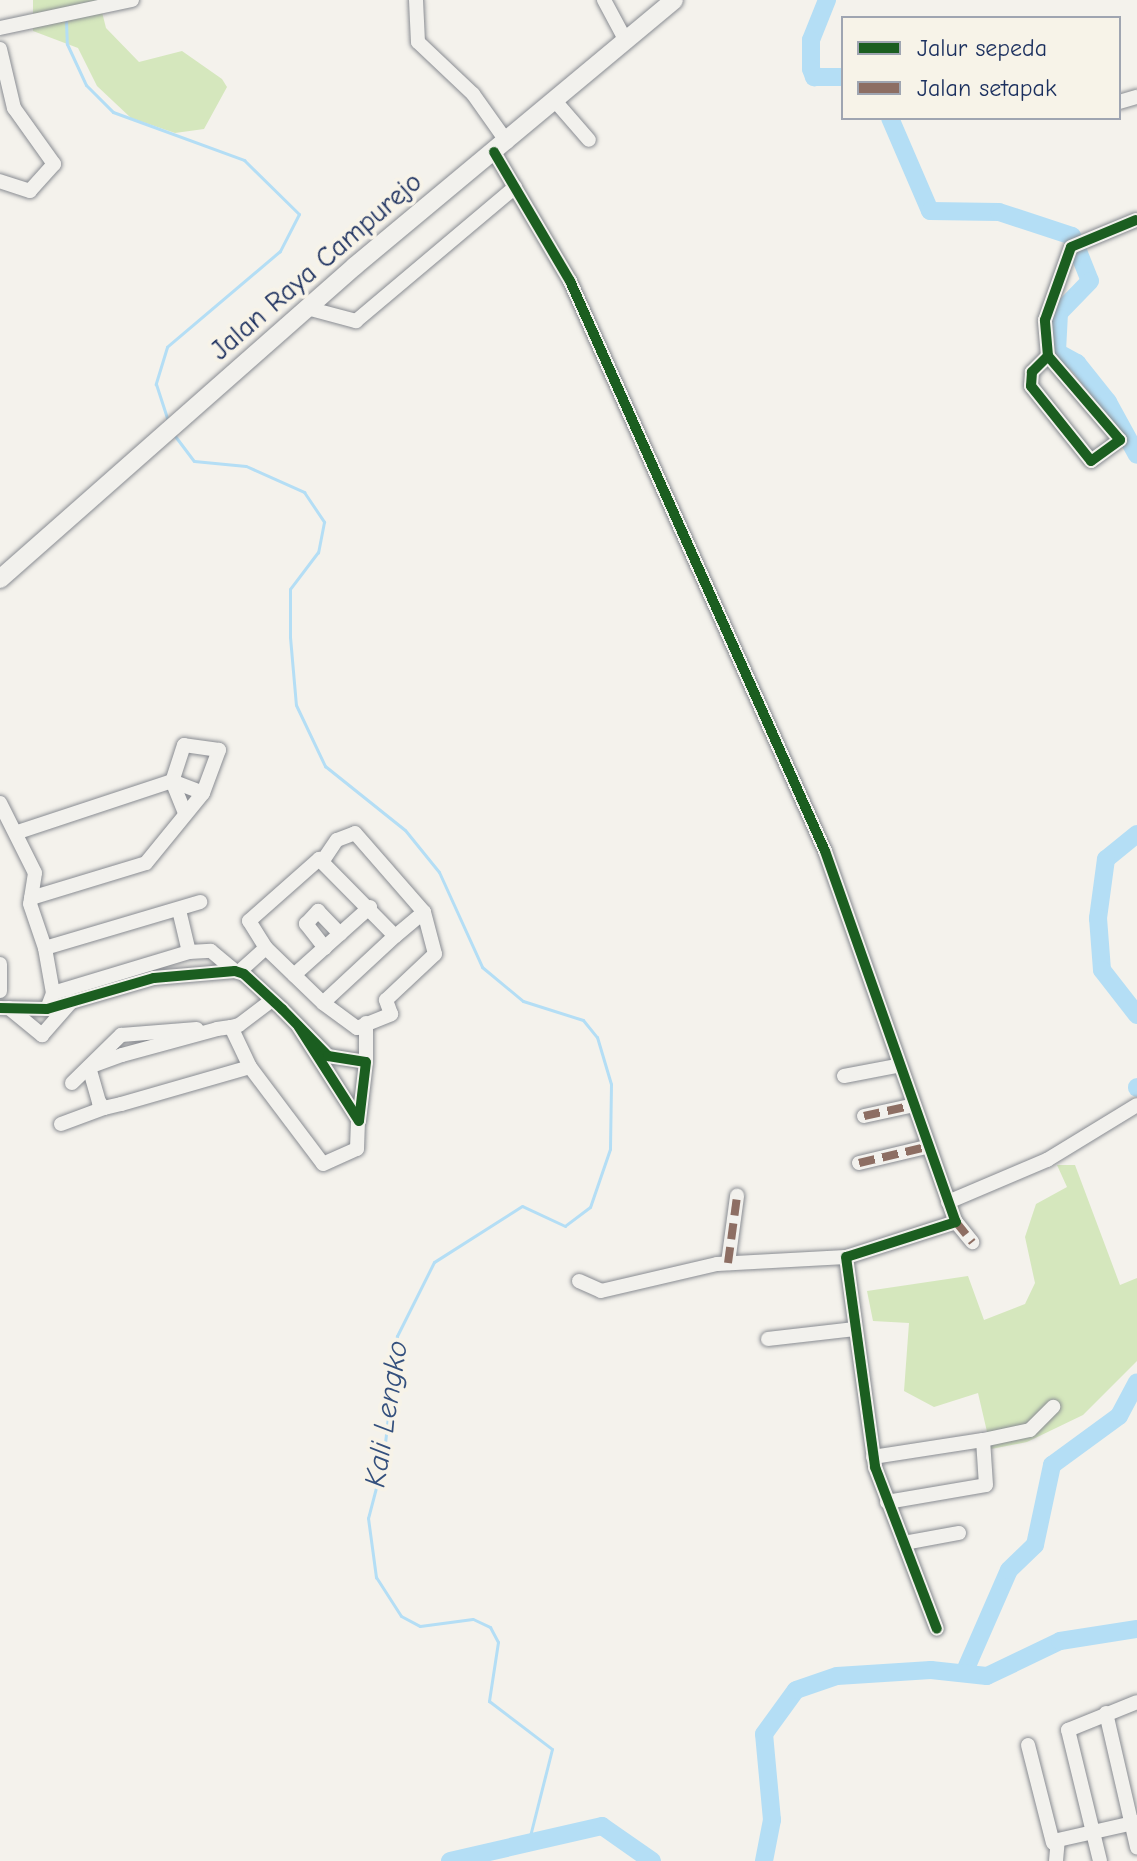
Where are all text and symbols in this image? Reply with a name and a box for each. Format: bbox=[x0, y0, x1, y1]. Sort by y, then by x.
legend bbox=[841, 16, 1121, 120]
text: Jalur sepeda bbox=[917, 34, 1047, 62]
text: Jalan setapak bbox=[917, 74, 1057, 102]
street label: Jalan Raya Campurejo bbox=[203, 165, 429, 367]
water label: Kali Lengko bbox=[358, 1338, 416, 1490]

